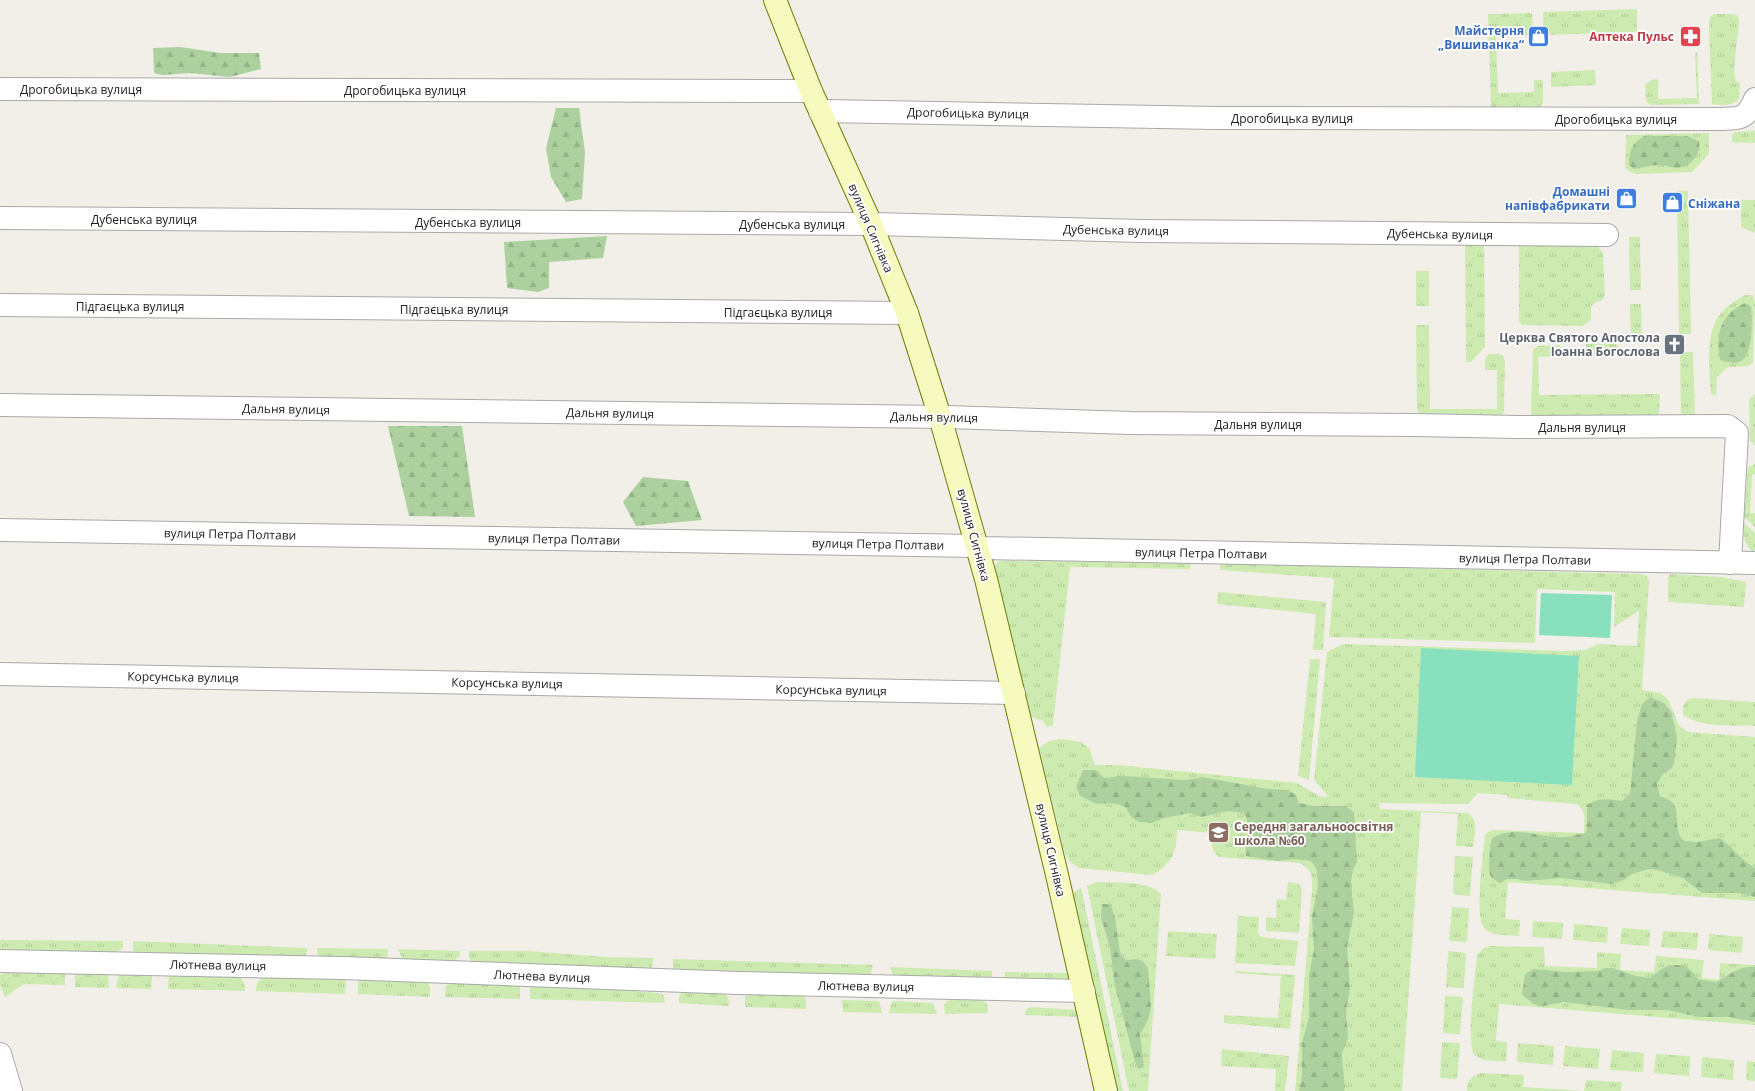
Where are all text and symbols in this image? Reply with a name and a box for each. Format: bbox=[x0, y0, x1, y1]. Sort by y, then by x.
place label: Майстерня „Вишиванка“ bbox=[1438, 22, 1525, 53]
pharmacy icon: Аптека Пульс bbox=[1677, 23, 1703, 49]
shop icon: Майстерня „Вишиванка“ bbox=[1526, 24, 1552, 50]
place label: Аптека Пульс bbox=[1589, 28, 1674, 45]
street label: Дрогобицька вулиця bbox=[20, 81, 142, 98]
street label: Дрогобицька вулиця bbox=[344, 82, 466, 99]
street label: Дрогобицька вулиця bbox=[907, 103, 1029, 123]
street label: Дрогобицька вулиця bbox=[1231, 110, 1353, 127]
street label: Дрогобицька вулиця bbox=[1555, 111, 1677, 128]
street label: вулиця Сигнівка bbox=[845, 181, 897, 275]
place label: Домашні напівфабрикати bbox=[1505, 183, 1610, 214]
shop icon: Домашні напівфабрикати bbox=[1613, 185, 1639, 211]
shop icon: Сніжана bbox=[1660, 190, 1686, 216]
place label: Сніжана bbox=[1688, 195, 1740, 212]
street label: Дубенська вулиця bbox=[91, 211, 197, 228]
street label: Дубенська вулиця bbox=[415, 214, 521, 231]
street label: Дубенська вулиця bbox=[739, 216, 845, 233]
street label: Дубенська вулиця bbox=[1063, 221, 1169, 239]
street label: Дубенська вулиця bbox=[1387, 225, 1493, 243]
street label: Підгаєцька вулиця bbox=[76, 298, 184, 315]
street label: Підгаєцька вулиця bbox=[400, 301, 508, 318]
street label: Підгаєцька вулиця bbox=[724, 304, 832, 321]
place label: Церква Святого Апостола Іоанна Богослова bbox=[1499, 329, 1660, 360]
church icon: Церква Святого Апостола Іоанна Богослова bbox=[1662, 331, 1688, 357]
street label: Дальня вулиця bbox=[242, 400, 330, 418]
street label: Дальня вулиця bbox=[566, 404, 654, 422]
street label: Дальня вулиця bbox=[890, 408, 978, 426]
street label: Дальня вулиця bbox=[1214, 416, 1302, 433]
street label: Дальня вулиця bbox=[1538, 419, 1626, 436]
street label: вулиця Сигнівка bbox=[953, 487, 995, 583]
street label: вулиця Петра Полтави bbox=[164, 524, 296, 544]
street label: вулиця Петра Полтави bbox=[488, 529, 620, 549]
street label: вулиця Петра Полтави bbox=[812, 534, 944, 554]
street label: вулиця Петра Полтави bbox=[1135, 543, 1267, 563]
street label: вулиця Петра Полтави bbox=[1459, 549, 1591, 569]
street label: Корсунська вулиця bbox=[127, 668, 239, 686]
street label: Корсунська вулиця bbox=[451, 674, 563, 692]
street label: Корсунська вулиця bbox=[775, 681, 887, 699]
street label: вулиця Сигнівка bbox=[1032, 802, 1070, 898]
place label: Середня загальноосвітня школа №60 bbox=[1234, 818, 1393, 849]
school or university icon: Середня загальноосвітня школа №60 bbox=[1206, 820, 1232, 846]
street label: Лютнева вулиця bbox=[170, 956, 266, 974]
street label: Лютнева вулиця bbox=[493, 966, 591, 986]
street label: Лютнева вулиця bbox=[818, 977, 914, 995]

